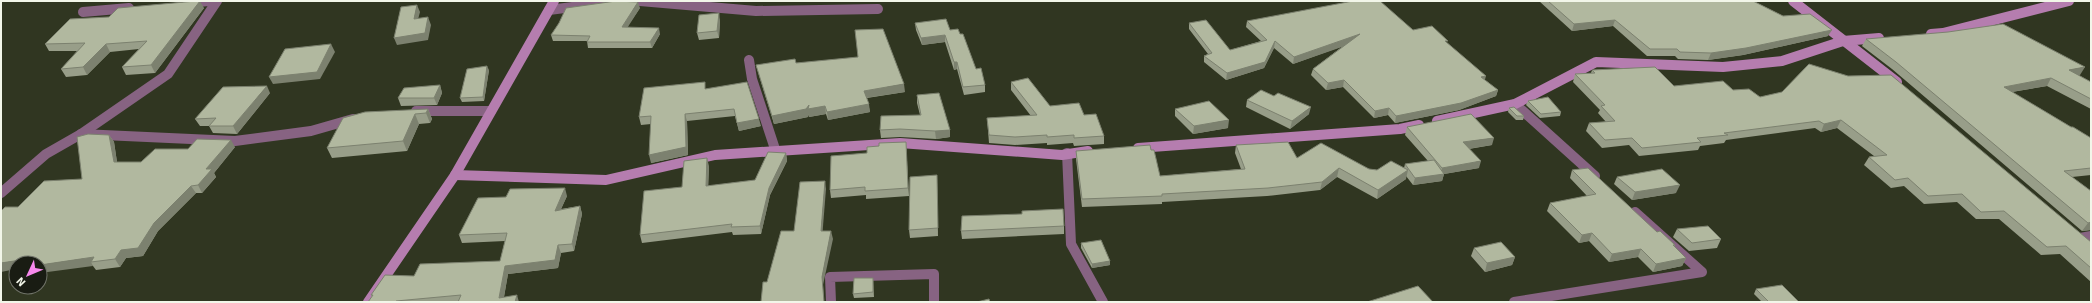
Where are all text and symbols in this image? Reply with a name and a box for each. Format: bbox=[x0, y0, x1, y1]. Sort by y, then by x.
north arrow bbox=[8, 255, 48, 295]
text: N bbox=[14, 274, 29, 289]

